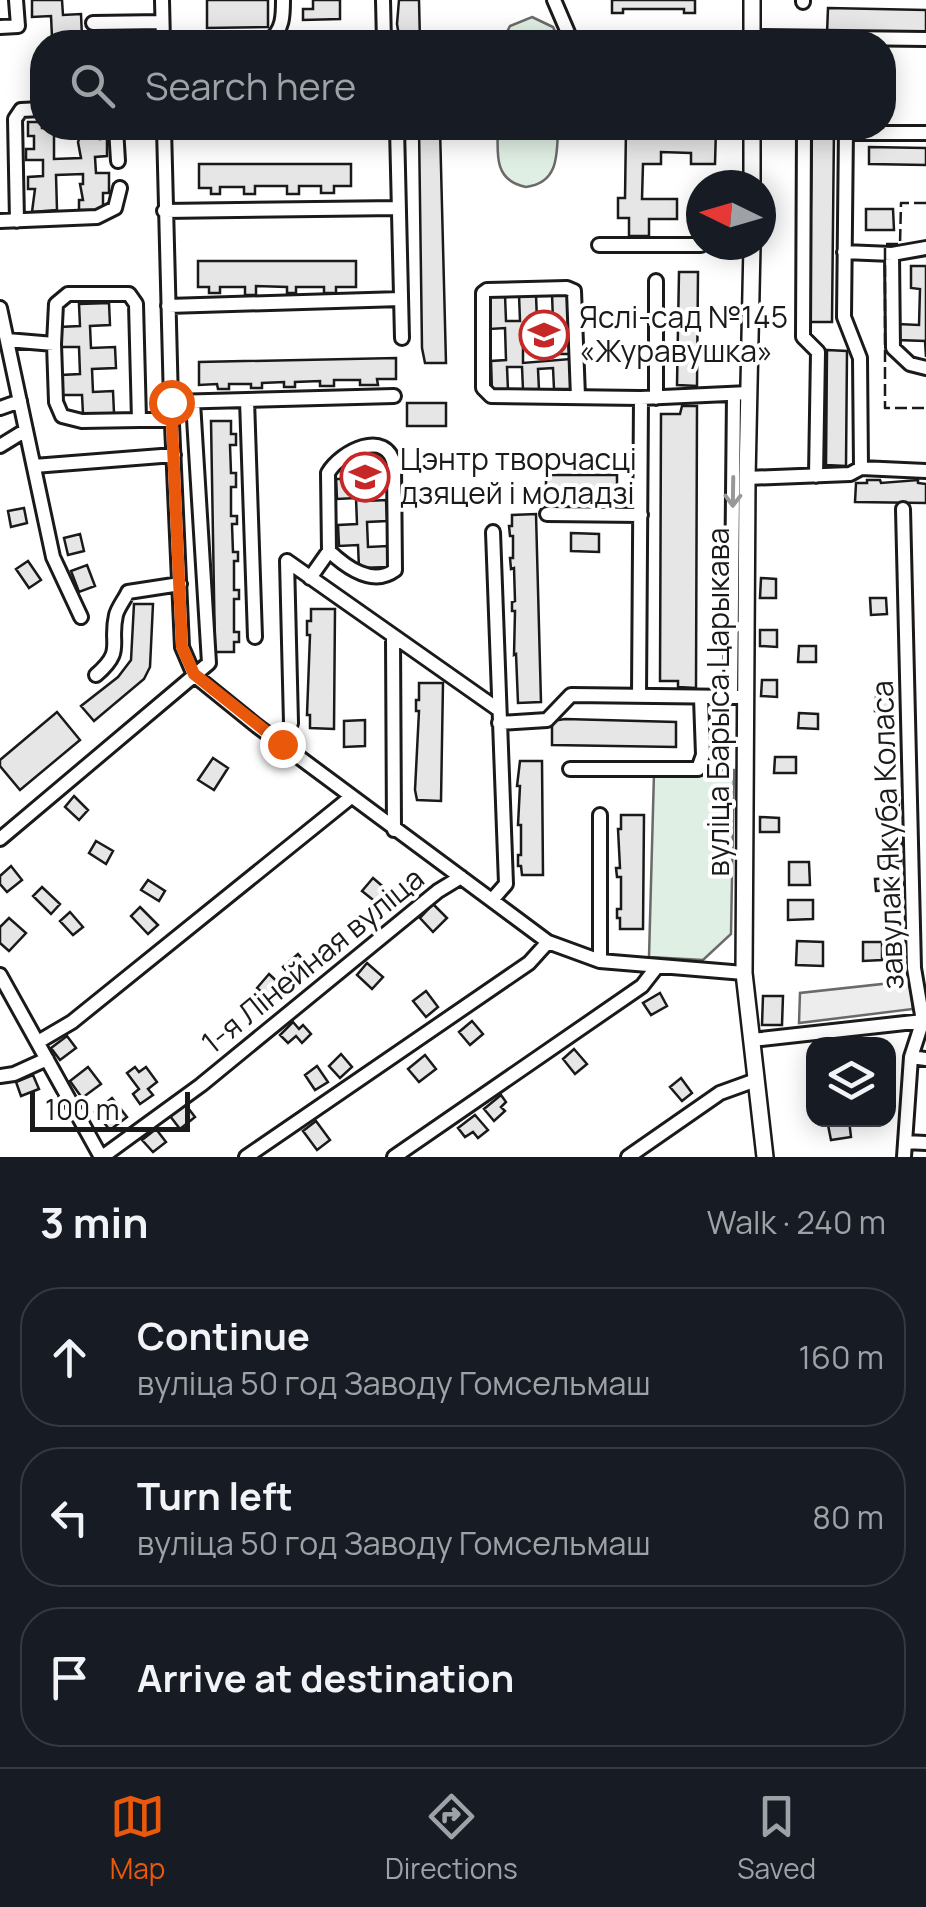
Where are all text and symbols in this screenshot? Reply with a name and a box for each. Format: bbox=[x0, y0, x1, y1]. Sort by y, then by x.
search box bbox=[30, 30, 896, 140]
icon: search bbox=[65, 58, 120, 113]
text: Search here bbox=[145, 59, 356, 111]
north arrow bbox=[686, 170, 776, 260]
place label: Яслі-сад №145 «Журавушка» bbox=[579, 296, 788, 371]
school or university icon: Яслі-сад №145 «Журавушка» bbox=[518, 309, 570, 361]
route start bbox=[149, 380, 195, 426]
place label: Цэнтр творчасці дзяцей і моладзі bbox=[400, 438, 637, 513]
school or university icon: Цэнтр творчасці дзяцей і моладзі bbox=[339, 451, 391, 503]
one-way arrow bbox=[724, 474, 742, 507]
street label: вуліца Барыса Царыкава bbox=[697, 528, 738, 876]
street label: завулак Якуба Коласа bbox=[861, 680, 912, 990]
route end bbox=[260, 722, 306, 768]
street label: 1-я Лінейная вуліца bbox=[192, 857, 432, 1062]
map controls bbox=[806, 1037, 896, 1127]
button: layers bbox=[806, 1037, 896, 1127]
scale bar bbox=[30, 1087, 190, 1132]
text: 100 m bbox=[45, 1090, 119, 1128]
text: 3 min bbox=[40, 1193, 149, 1251]
text: Walk · 240 m bbox=[707, 1200, 886, 1244]
text: Continue bbox=[137, 1309, 310, 1361]
icon: ahead bbox=[42, 1330, 97, 1385]
text: 160 m bbox=[799, 1335, 884, 1379]
text: вуліца 50 год Заводу Гомсельмаш bbox=[137, 1361, 651, 1405]
text: Turn left bbox=[137, 1469, 293, 1521]
icon: left bbox=[42, 1490, 97, 1545]
text: 80 m bbox=[812, 1495, 884, 1539]
text: вуліца 50 год Заводу Гомсельмаш bbox=[137, 1521, 651, 1565]
icon: arrive bbox=[42, 1650, 97, 1705]
text: Arrive at destination bbox=[137, 1651, 514, 1703]
tab: Map bbox=[110, 1789, 165, 1887]
tab: Directions bbox=[385, 1789, 518, 1887]
tab: Saved bbox=[737, 1789, 816, 1887]

